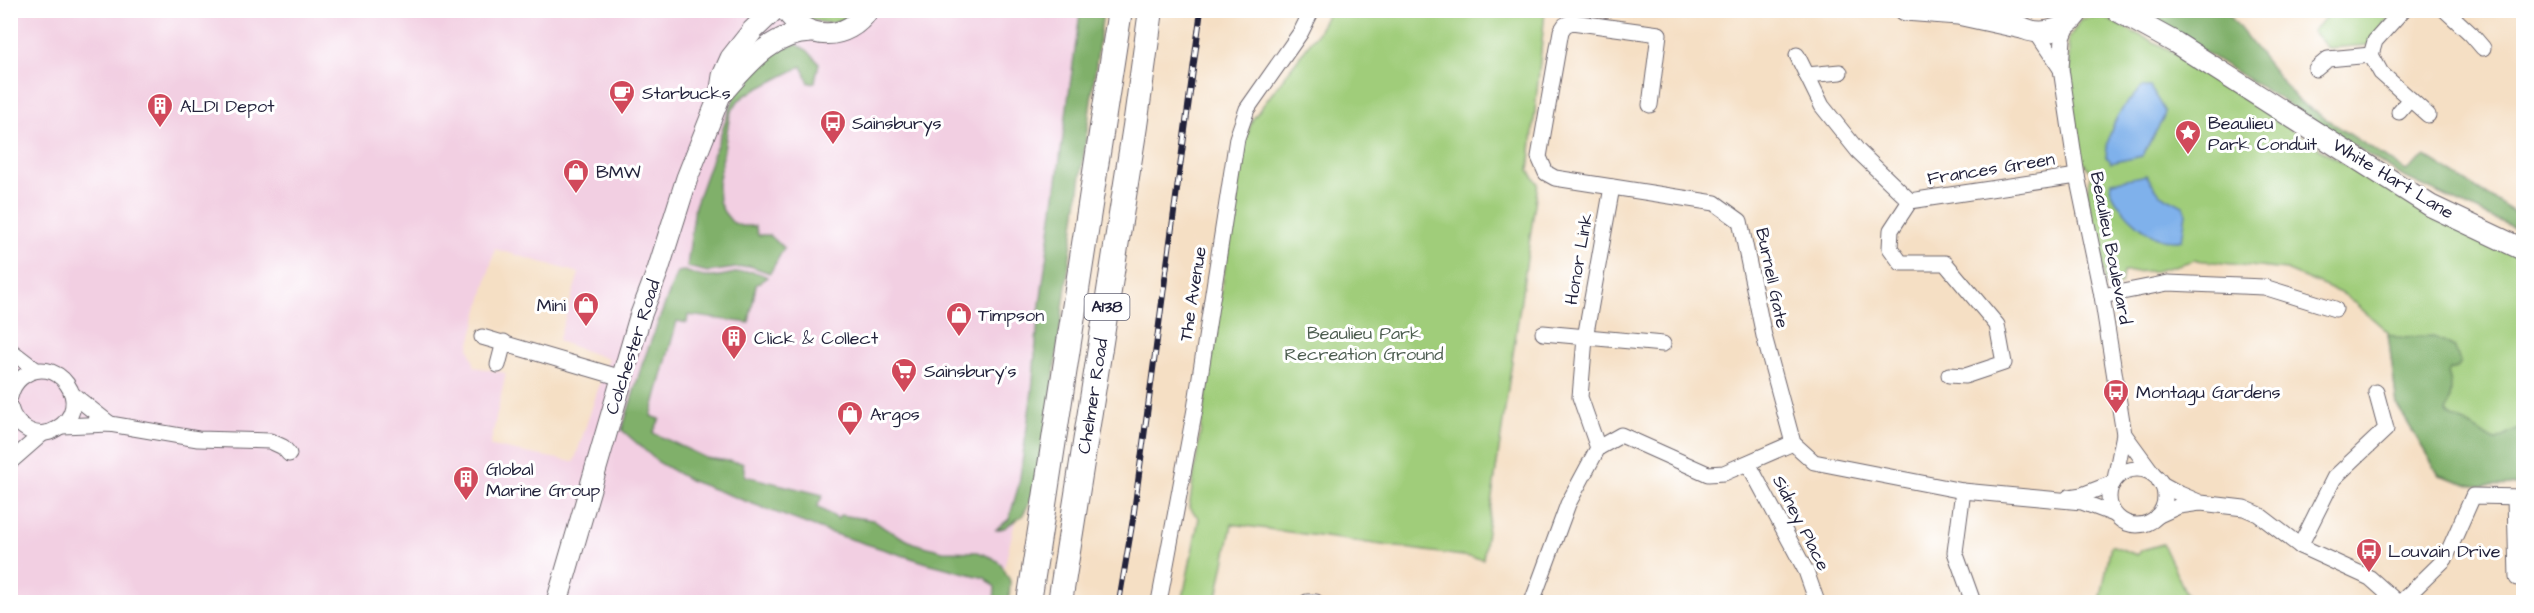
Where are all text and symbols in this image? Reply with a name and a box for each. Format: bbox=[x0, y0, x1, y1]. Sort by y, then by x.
cafe icon: Starbucks bbox=[607, 78, 637, 116]
place label: Starbucks bbox=[642, 81, 731, 106]
building icon: ALDI Depot bbox=[145, 91, 175, 129]
place label: ALDI Depot bbox=[180, 94, 275, 119]
bus stop icon: Sainsburys bbox=[818, 108, 848, 146]
place label: Sainsburys bbox=[852, 111, 942, 137]
place label: Beaulieu Park Conduit bbox=[2208, 111, 2318, 157]
place icon: Beaulieu Park Conduit bbox=[2173, 118, 2203, 156]
street label: White Hart Lane bbox=[2328, 133, 2459, 225]
street label: Frances Green bbox=[1925, 147, 2057, 191]
shop icon: BMW bbox=[561, 157, 591, 195]
place label: BMW bbox=[596, 160, 641, 185]
street label: Beaulieu Boulevard bbox=[2084, 170, 2138, 326]
street label: Honor Link bbox=[1559, 211, 1599, 307]
street label: Burnell Gate bbox=[1749, 225, 1795, 331]
street label: The Avenue bbox=[1173, 245, 1213, 343]
street label: Colchester Road bbox=[599, 276, 667, 418]
shop icon: Mini bbox=[571, 290, 601, 328]
place label: Mini bbox=[537, 293, 566, 318]
road number: A138 bbox=[1084, 294, 1130, 320]
shop icon: Timpson bbox=[944, 300, 974, 338]
place label: Timpson bbox=[978, 303, 1044, 328]
park label: Beaulieu Park Recreation Ground bbox=[1284, 321, 1444, 367]
building icon: Click & Collect bbox=[719, 323, 749, 361]
place label: Click & Collect bbox=[754, 326, 879, 351]
street label: Chelmer Road bbox=[1072, 337, 1114, 455]
supermarket icon: Sainsbury's bbox=[889, 356, 919, 394]
place label: Sainsbury's bbox=[924, 359, 1017, 385]
bus stop icon: Montagu Gardens bbox=[2101, 377, 2131, 415]
place label: Montagu Gardens bbox=[2136, 380, 2281, 406]
shop icon: Argos bbox=[835, 399, 865, 437]
place label: Argos bbox=[870, 402, 920, 428]
place label: Global Marine Group bbox=[486, 457, 600, 503]
building icon: Global Marine Group bbox=[451, 464, 481, 502]
street label: Sidney Place bbox=[1765, 471, 1836, 576]
bus stop icon: Louvain Drive bbox=[2354, 536, 2384, 574]
place label: Louvain Drive bbox=[2388, 539, 2501, 564]

